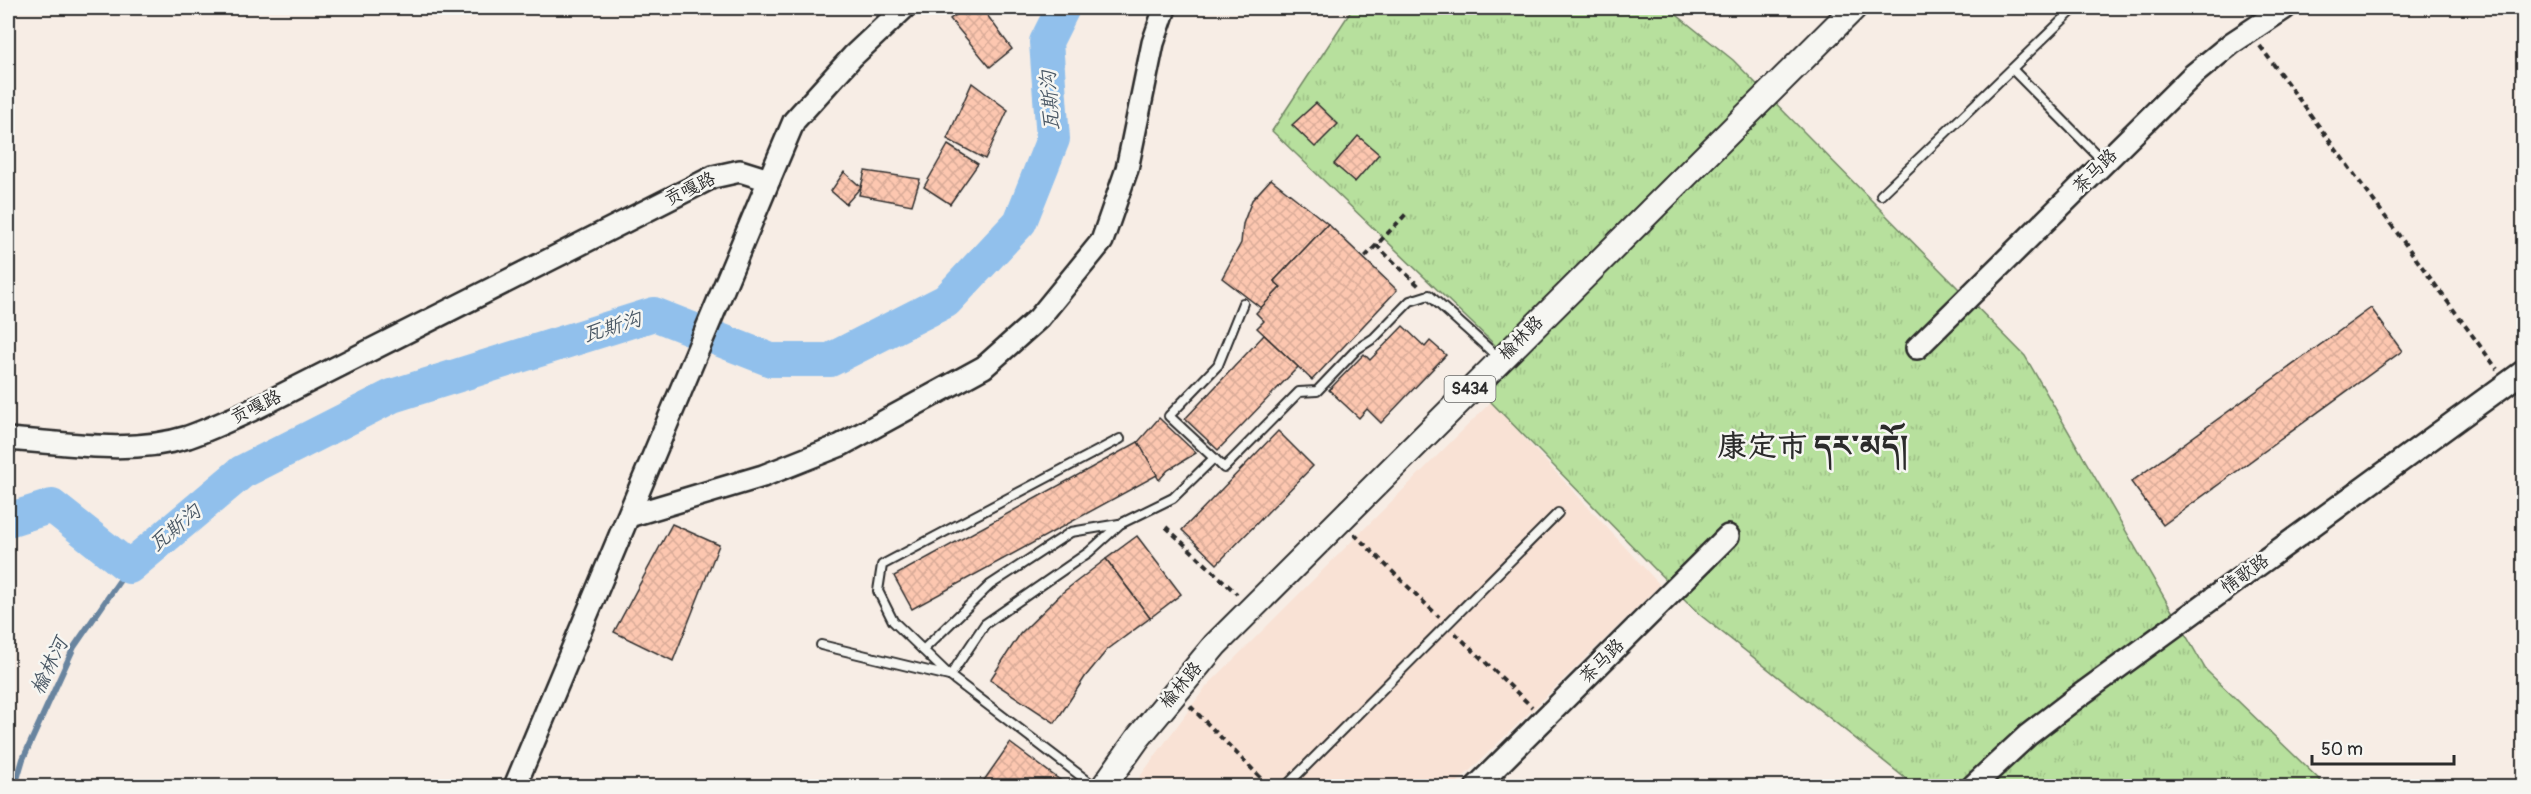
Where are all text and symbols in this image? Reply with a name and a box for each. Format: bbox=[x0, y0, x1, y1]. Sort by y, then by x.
water label: 瓦斯沟 bbox=[1035, 68, 1065, 132]
street label: 茶马路 bbox=[2068, 144, 2122, 198]
street label: 贡嘎路 bbox=[661, 167, 719, 211]
water label: 瓦斯沟 bbox=[580, 306, 646, 348]
street label: 榆林路 bbox=[1494, 311, 1548, 365]
road number: S434 bbox=[1444, 376, 1496, 402]
street label: 贡嘎路 bbox=[227, 385, 285, 429]
district label: 康定市 དར་མདོ། bbox=[1717, 422, 1909, 471]
water label: 瓦斯沟 bbox=[144, 498, 208, 557]
street label: 情歌路 bbox=[2216, 549, 2274, 599]
water label: 榆林河 bbox=[25, 631, 75, 698]
street label: 茶马路 bbox=[1575, 634, 1629, 688]
street label: 榆林路 bbox=[1155, 657, 1207, 713]
scale bar bbox=[2312, 728, 2454, 766]
text: 50 m bbox=[2321, 738, 2363, 761]

